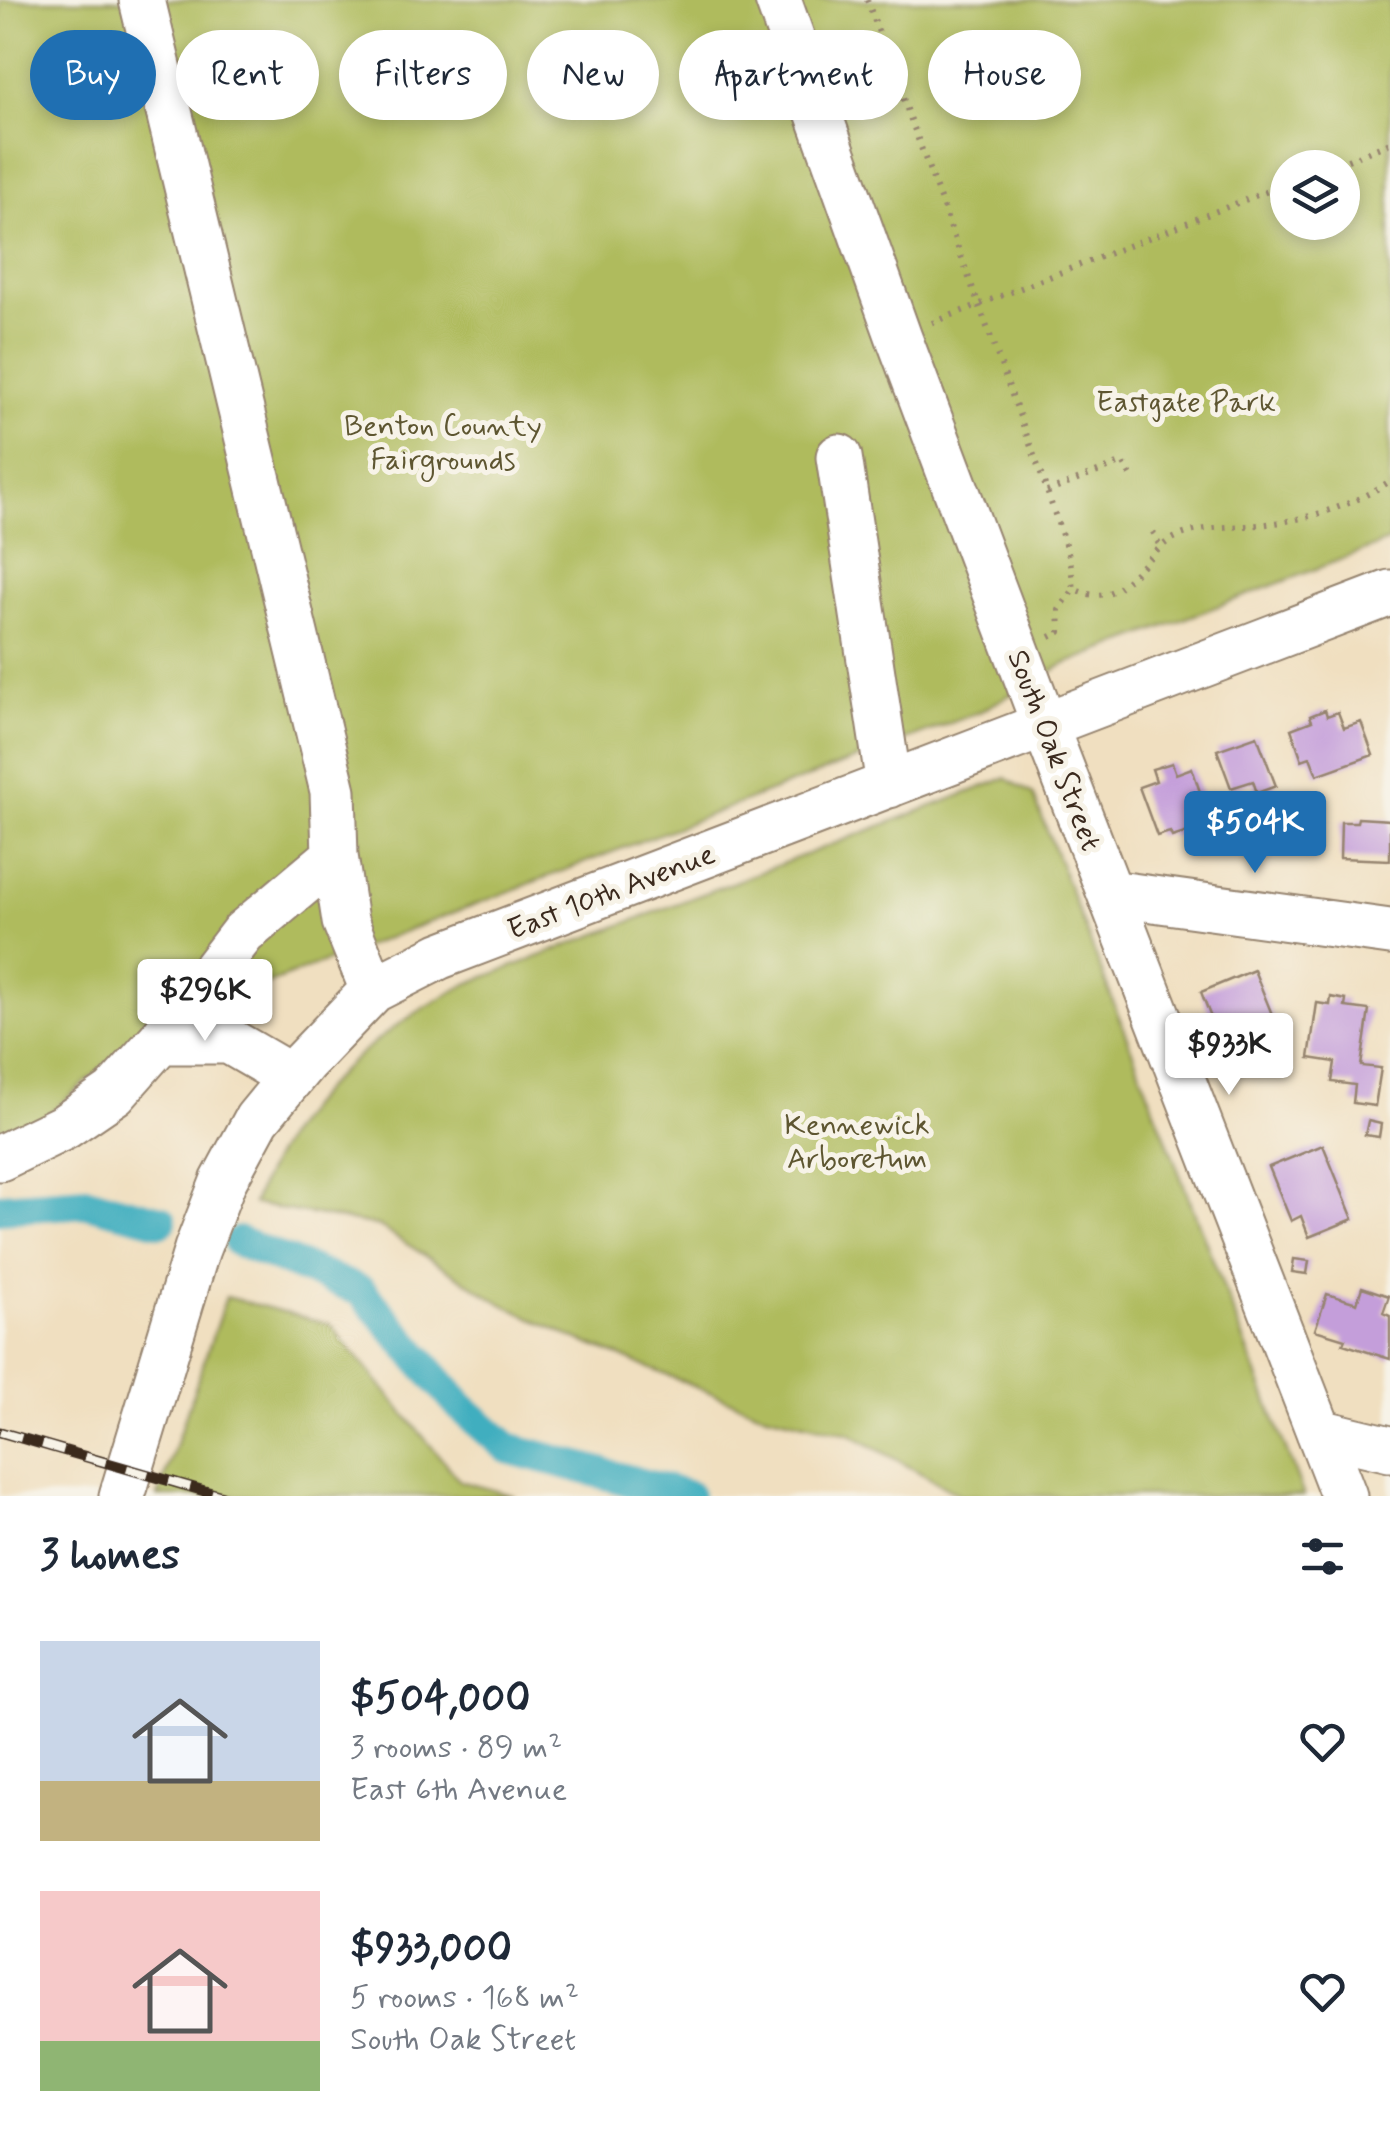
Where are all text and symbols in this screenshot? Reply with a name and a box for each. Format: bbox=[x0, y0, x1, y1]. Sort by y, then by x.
chip: Buy bbox=[30, 30, 156, 120]
chip: Rent bbox=[176, 30, 319, 120]
chip: Filters bbox=[339, 30, 507, 120]
chip: New bbox=[527, 30, 659, 120]
chip: Apartment bbox=[679, 30, 908, 120]
chip: House bbox=[928, 30, 1081, 120]
map controls bbox=[1270, 150, 1360, 240]
button: layers bbox=[1270, 150, 1360, 240]
park label: Eastgate Park bbox=[1096, 383, 1276, 422]
park label: Benton County Fairgrounds bbox=[344, 407, 542, 482]
street label: South Oak Street bbox=[997, 645, 1110, 857]
pin: $504K bbox=[1185, 791, 1325, 876]
text: $504K bbox=[1206, 802, 1304, 844]
street label: East 10th Avenue bbox=[502, 835, 721, 950]
pin: $296K bbox=[135, 959, 275, 1044]
text: $296K bbox=[159, 970, 251, 1012]
pin: $933K bbox=[1159, 1013, 1299, 1098]
text: $933K bbox=[1187, 1024, 1271, 1066]
park label: Kennewick Arboretum bbox=[784, 1106, 930, 1179]
text: 3 homes bbox=[40, 1529, 180, 1584]
icon: filters bbox=[1295, 1529, 1350, 1584]
text: $504,000 bbox=[350, 1672, 531, 1727]
icon: home bbox=[120, 1681, 240, 1801]
icon: heart bbox=[1295, 1714, 1350, 1769]
text: 3 rooms · 89 m² bbox=[350, 1727, 562, 1769]
text: East 6th Avenue bbox=[350, 1769, 567, 1811]
text: $933,000 bbox=[350, 1922, 512, 1977]
icon: home bbox=[120, 1931, 240, 2051]
icon: heart bbox=[1295, 1964, 1350, 2019]
text: 5 rooms · 168 m² bbox=[350, 1977, 579, 2019]
text: South Oak Street bbox=[350, 2019, 576, 2061]

